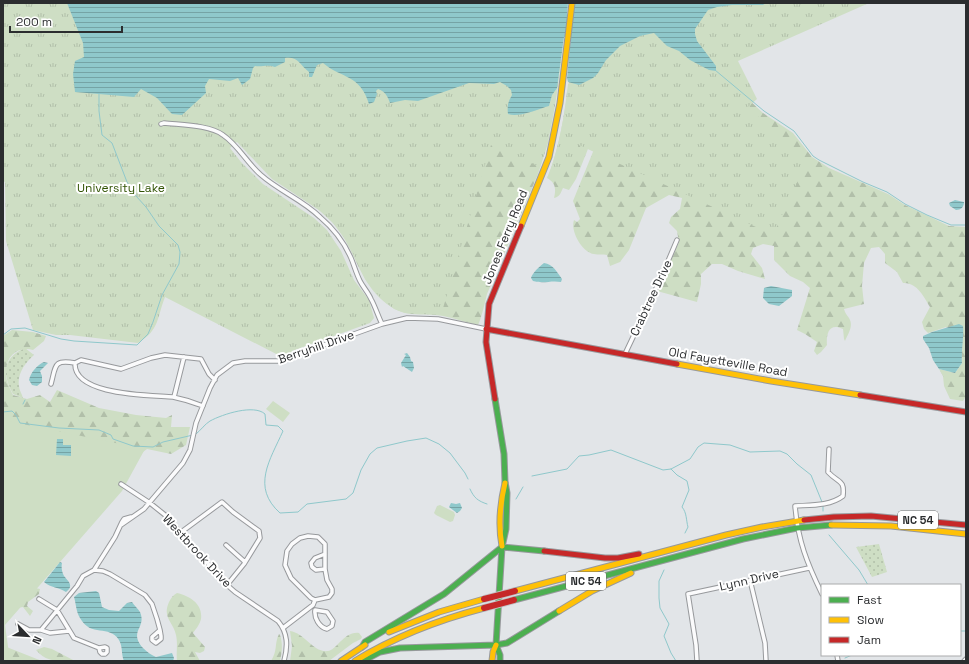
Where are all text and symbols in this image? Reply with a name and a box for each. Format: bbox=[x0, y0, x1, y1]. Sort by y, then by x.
scale bar bbox=[10, 8, 122, 34]
text: 200 m bbox=[16, 14, 52, 30]
park label: University Lake bbox=[77, 180, 165, 196]
street label: Jones Ferry Road bbox=[479, 187, 531, 287]
street label: Crabtree Drive bbox=[626, 257, 676, 339]
street label: Berryhill Drive bbox=[276, 327, 356, 367]
street label: Old Fayetteville Road bbox=[667, 344, 789, 380]
street label: Westbrook Drive bbox=[159, 511, 235, 591]
road number: NC 54 bbox=[898, 511, 938, 529]
street label: Lynn Drive bbox=[718, 565, 780, 595]
road number: NC 54 bbox=[566, 572, 606, 590]
legend bbox=[821, 584, 961, 656]
text: Fast bbox=[857, 592, 882, 608]
text: Slow bbox=[857, 612, 884, 628]
north arrow bbox=[8, 616, 48, 656]
text: Jam bbox=[857, 632, 881, 648]
text: N bbox=[29, 634, 45, 647]

